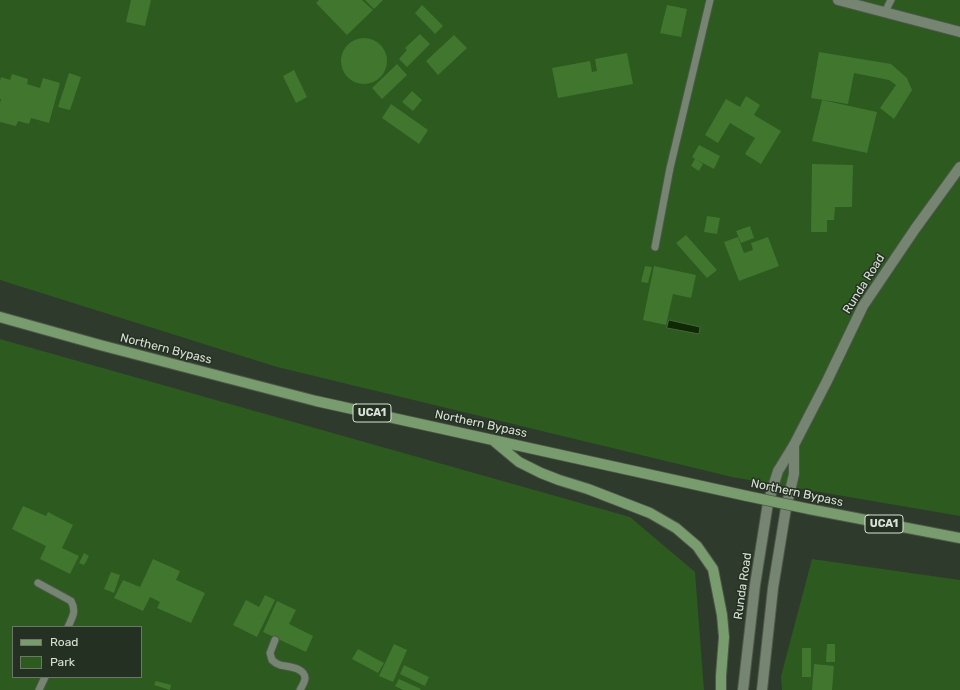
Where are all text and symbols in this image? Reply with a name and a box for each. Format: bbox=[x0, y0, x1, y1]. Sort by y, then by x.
street label: Runda Road bbox=[840, 252, 888, 316]
street label: Northern Bypass bbox=[119, 331, 213, 367]
road number: UCA1 bbox=[353, 404, 391, 422]
street label: Northern Bypass bbox=[434, 407, 528, 441]
street label: Northern Bypass bbox=[750, 476, 844, 510]
road number: UCA1 bbox=[865, 515, 903, 533]
street label: Runda Road bbox=[731, 552, 755, 620]
legend bbox=[12, 626, 142, 678]
text: Road bbox=[50, 635, 78, 649]
text: Park bbox=[50, 655, 75, 669]

